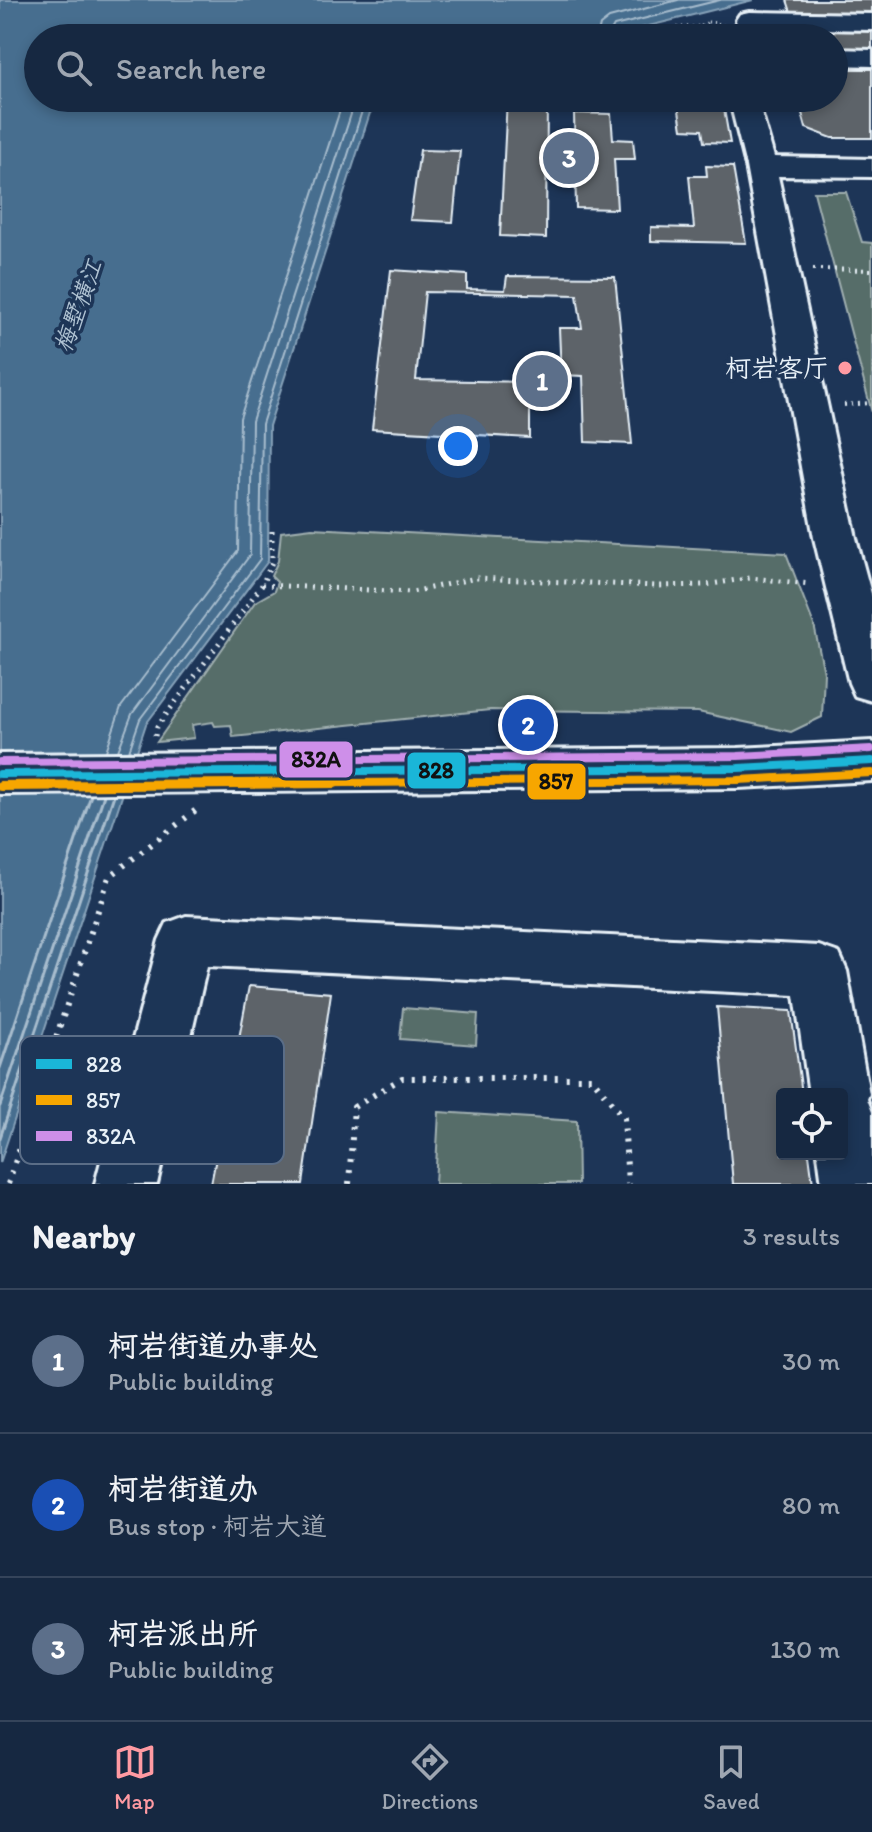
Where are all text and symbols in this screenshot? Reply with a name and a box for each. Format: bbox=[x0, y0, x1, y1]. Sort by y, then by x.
search box bbox=[24, 24, 848, 112]
icon: search bbox=[52, 46, 96, 90]
text: Search here bbox=[116, 50, 266, 87]
pin: 3 bbox=[543, 128, 595, 188]
water label: 梅墅横江 bbox=[48, 255, 108, 356]
pin: 1 bbox=[516, 351, 568, 411]
place label: 柯岩客厅 bbox=[725, 352, 829, 384]
marker: 柯岩客厅 bbox=[836, 359, 854, 377]
your location bbox=[438, 426, 478, 466]
pin: 2 bbox=[502, 695, 554, 755]
line badge: 832A bbox=[278, 740, 354, 779]
text: 832A bbox=[291, 746, 342, 773]
line badge: 828 bbox=[406, 751, 467, 790]
text: 828 bbox=[418, 757, 454, 784]
line badge: 857 bbox=[526, 762, 587, 801]
text: 857 bbox=[539, 768, 573, 795]
legend bbox=[20, 1036, 284, 1164]
text: 828 bbox=[86, 1051, 122, 1078]
text: 857 bbox=[86, 1087, 121, 1114]
map controls bbox=[776, 1088, 848, 1160]
button: locate bbox=[776, 1088, 848, 1160]
text: 832A bbox=[86, 1123, 136, 1150]
text: Nearby bbox=[32, 1216, 135, 1257]
text: 3 results bbox=[743, 1220, 840, 1252]
text: 柯岩街道办事处 bbox=[108, 1327, 318, 1364]
text: 1 bbox=[52, 1345, 64, 1377]
text: 30 m bbox=[782, 1345, 840, 1377]
text: Public building bbox=[108, 1365, 274, 1397]
text: 柯岩街道办 bbox=[108, 1470, 258, 1507]
text: 2 bbox=[51, 1489, 65, 1521]
text: 80 m bbox=[782, 1489, 840, 1521]
text: Bus stop · 柯岩大道 bbox=[108, 1510, 327, 1542]
text: 柯岩派出所 bbox=[108, 1615, 258, 1652]
text: 3 bbox=[51, 1633, 65, 1665]
text: 130 m bbox=[770, 1633, 840, 1665]
text: Public building bbox=[108, 1653, 274, 1685]
tab: Map bbox=[113, 1740, 157, 1815]
tab: Directions bbox=[382, 1740, 478, 1815]
tab: Saved bbox=[703, 1740, 759, 1815]

